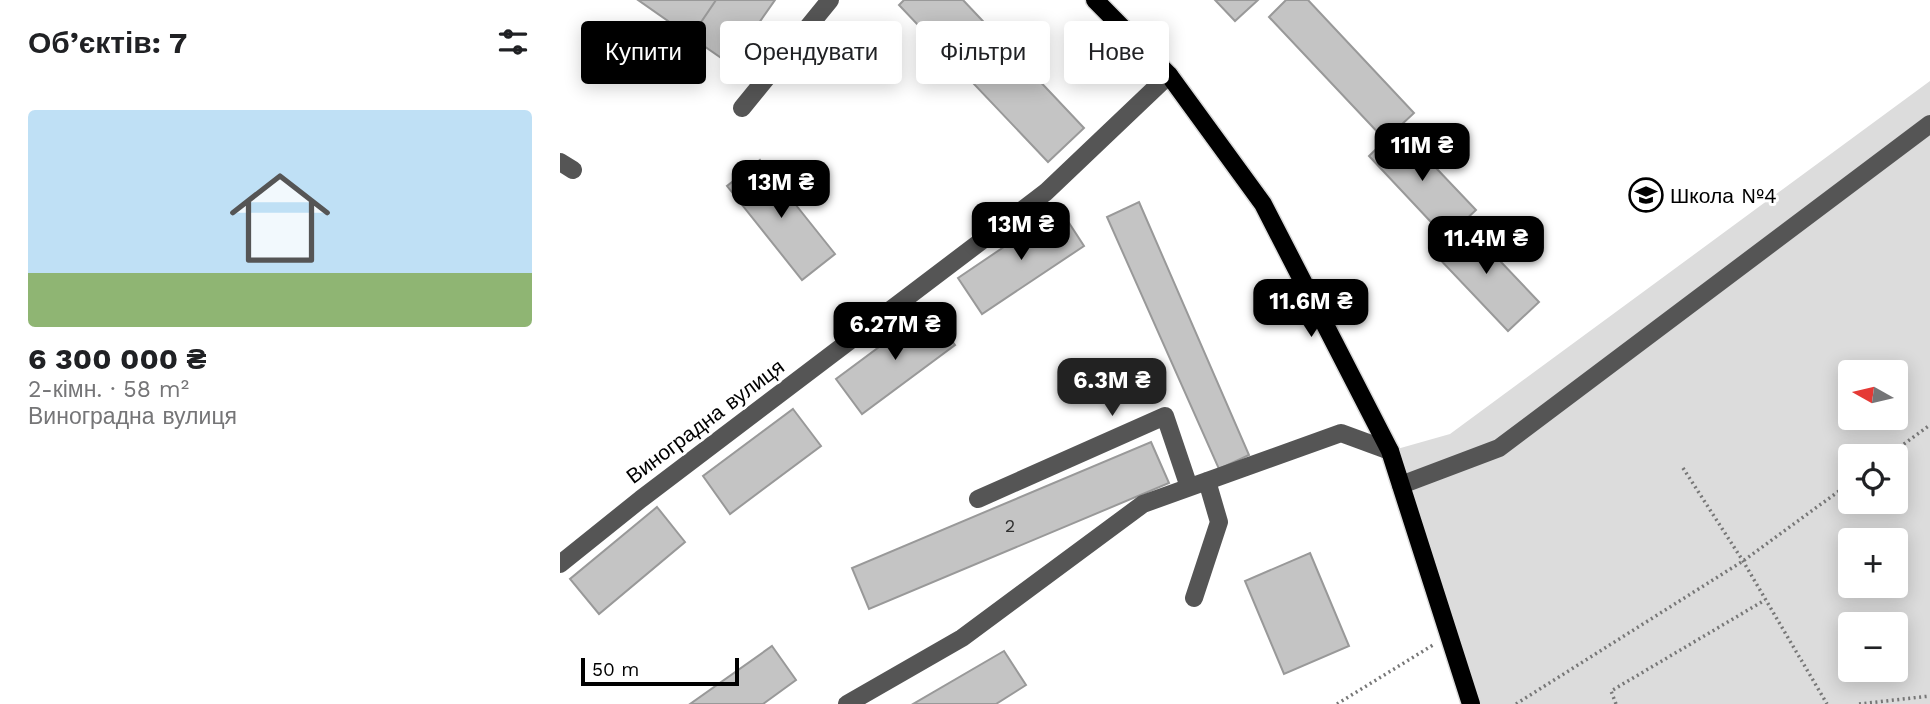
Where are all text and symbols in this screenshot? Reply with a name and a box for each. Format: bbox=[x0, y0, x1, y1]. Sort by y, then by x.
chip: Купити bbox=[581, 21, 706, 84]
chip: Орендувати bbox=[720, 21, 902, 84]
chip: Фільтри bbox=[916, 21, 1050, 84]
chip: Нове bbox=[1064, 21, 1169, 84]
icon: filters bbox=[494, 23, 532, 61]
text: Об’єктів: 7 bbox=[28, 25, 187, 60]
pin: 11M ₴ bbox=[1373, 124, 1471, 183]
text: 11M ₴ bbox=[1391, 132, 1453, 159]
icon: home bbox=[217, 155, 343, 281]
pin: 13M ₴ bbox=[732, 160, 830, 220]
text: 13M ₴ bbox=[748, 169, 814, 196]
school or university icon: Школа №4 bbox=[1627, 176, 1665, 214]
place label: Школа №4 bbox=[1670, 183, 1777, 208]
pin: 13M ₴ bbox=[972, 202, 1070, 262]
text: 13M ₴ bbox=[988, 211, 1054, 238]
pin: 11.4M ₴ bbox=[1421, 216, 1551, 276]
text: 11.4M ₴ bbox=[1444, 225, 1528, 252]
pin: 11.6M ₴ bbox=[1246, 280, 1376, 339]
text: 11.6M ₴ bbox=[1269, 288, 1353, 315]
pin: 6.27M ₴ bbox=[830, 302, 960, 362]
text: 6.27M ₴ bbox=[850, 311, 940, 338]
text: 6 300 000 ₴ bbox=[28, 341, 207, 376]
street label: Виноградна вулиця bbox=[621, 354, 789, 488]
pin: 6.3M ₴ bbox=[1055, 358, 1169, 418]
north arrow bbox=[1838, 360, 1908, 430]
map controls bbox=[1838, 360, 1908, 682]
text: 6.3M ₴ bbox=[1073, 367, 1151, 394]
text: 2-кімн. · 58 m² bbox=[28, 376, 189, 403]
text: Виноградна вулиця bbox=[28, 403, 237, 430]
button: locate bbox=[1838, 444, 1908, 514]
house number: 2 bbox=[1005, 515, 1015, 536]
button: + bbox=[1838, 528, 1908, 598]
button: − bbox=[1838, 612, 1908, 682]
scale bar bbox=[581, 655, 738, 687]
text: 50 m bbox=[592, 658, 639, 681]

